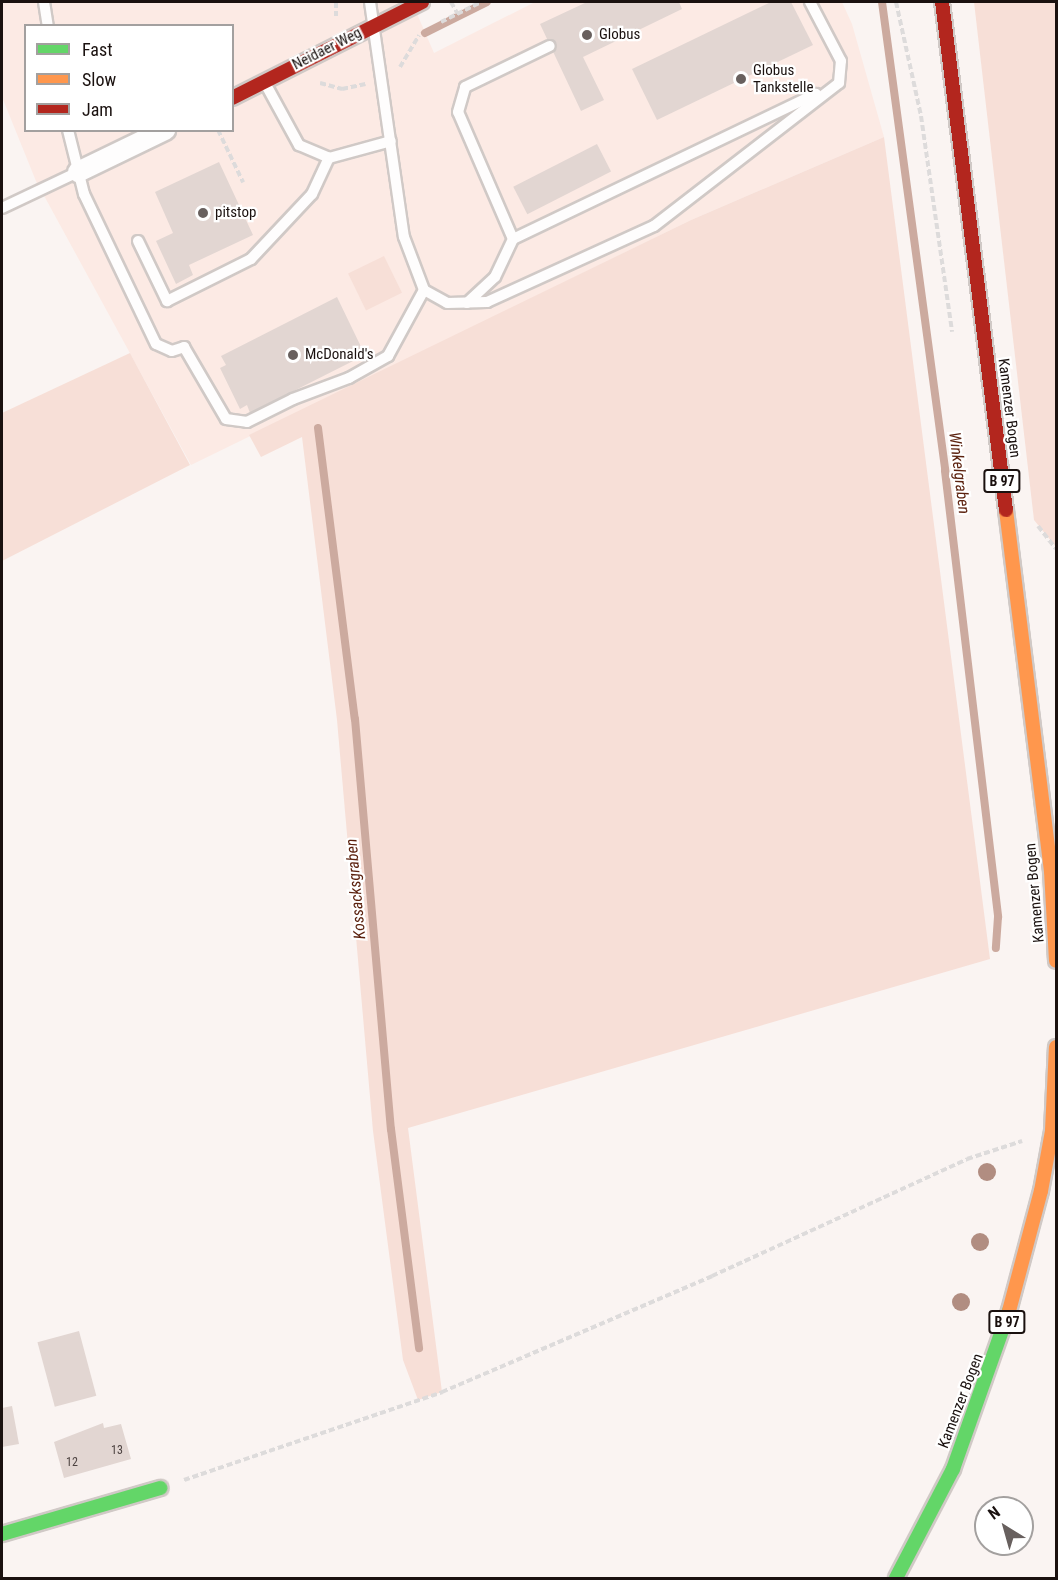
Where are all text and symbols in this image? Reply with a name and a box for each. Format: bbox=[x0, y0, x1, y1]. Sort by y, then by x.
legend bbox=[24, 24, 234, 132]
street label: Neidaer Weg bbox=[289, 24, 365, 74]
place label: Globus bbox=[599, 26, 640, 44]
marker: Globus bbox=[580, 28, 594, 42]
text: Fast bbox=[82, 39, 113, 60]
place label: Globus Tankstelle bbox=[753, 61, 813, 96]
text: Slow bbox=[82, 69, 116, 90]
marker: Globus Tankstelle bbox=[734, 72, 748, 86]
text: Jam bbox=[82, 99, 113, 120]
place label: pitstop bbox=[215, 204, 256, 222]
marker: pitstop bbox=[196, 206, 210, 220]
place label: McDonald's bbox=[305, 346, 374, 364]
marker: McDonald's bbox=[286, 348, 300, 362]
street label: Kamenzer Bogen bbox=[994, 357, 1024, 459]
water label: Winkelgraben bbox=[944, 431, 974, 515]
road number: B 97 bbox=[982, 470, 1022, 492]
water label: Kossacksgraben bbox=[342, 838, 370, 940]
street label: Kamenzer Bogen bbox=[1022, 842, 1048, 944]
road number: B 97 bbox=[988, 1311, 1026, 1333]
street label: Kamenzer Bogen bbox=[935, 1351, 987, 1451]
house number: 13 bbox=[111, 1444, 123, 1458]
house number: 12 bbox=[66, 1456, 78, 1470]
north arrow bbox=[974, 1496, 1034, 1556]
text: N bbox=[984, 1502, 1004, 1523]

